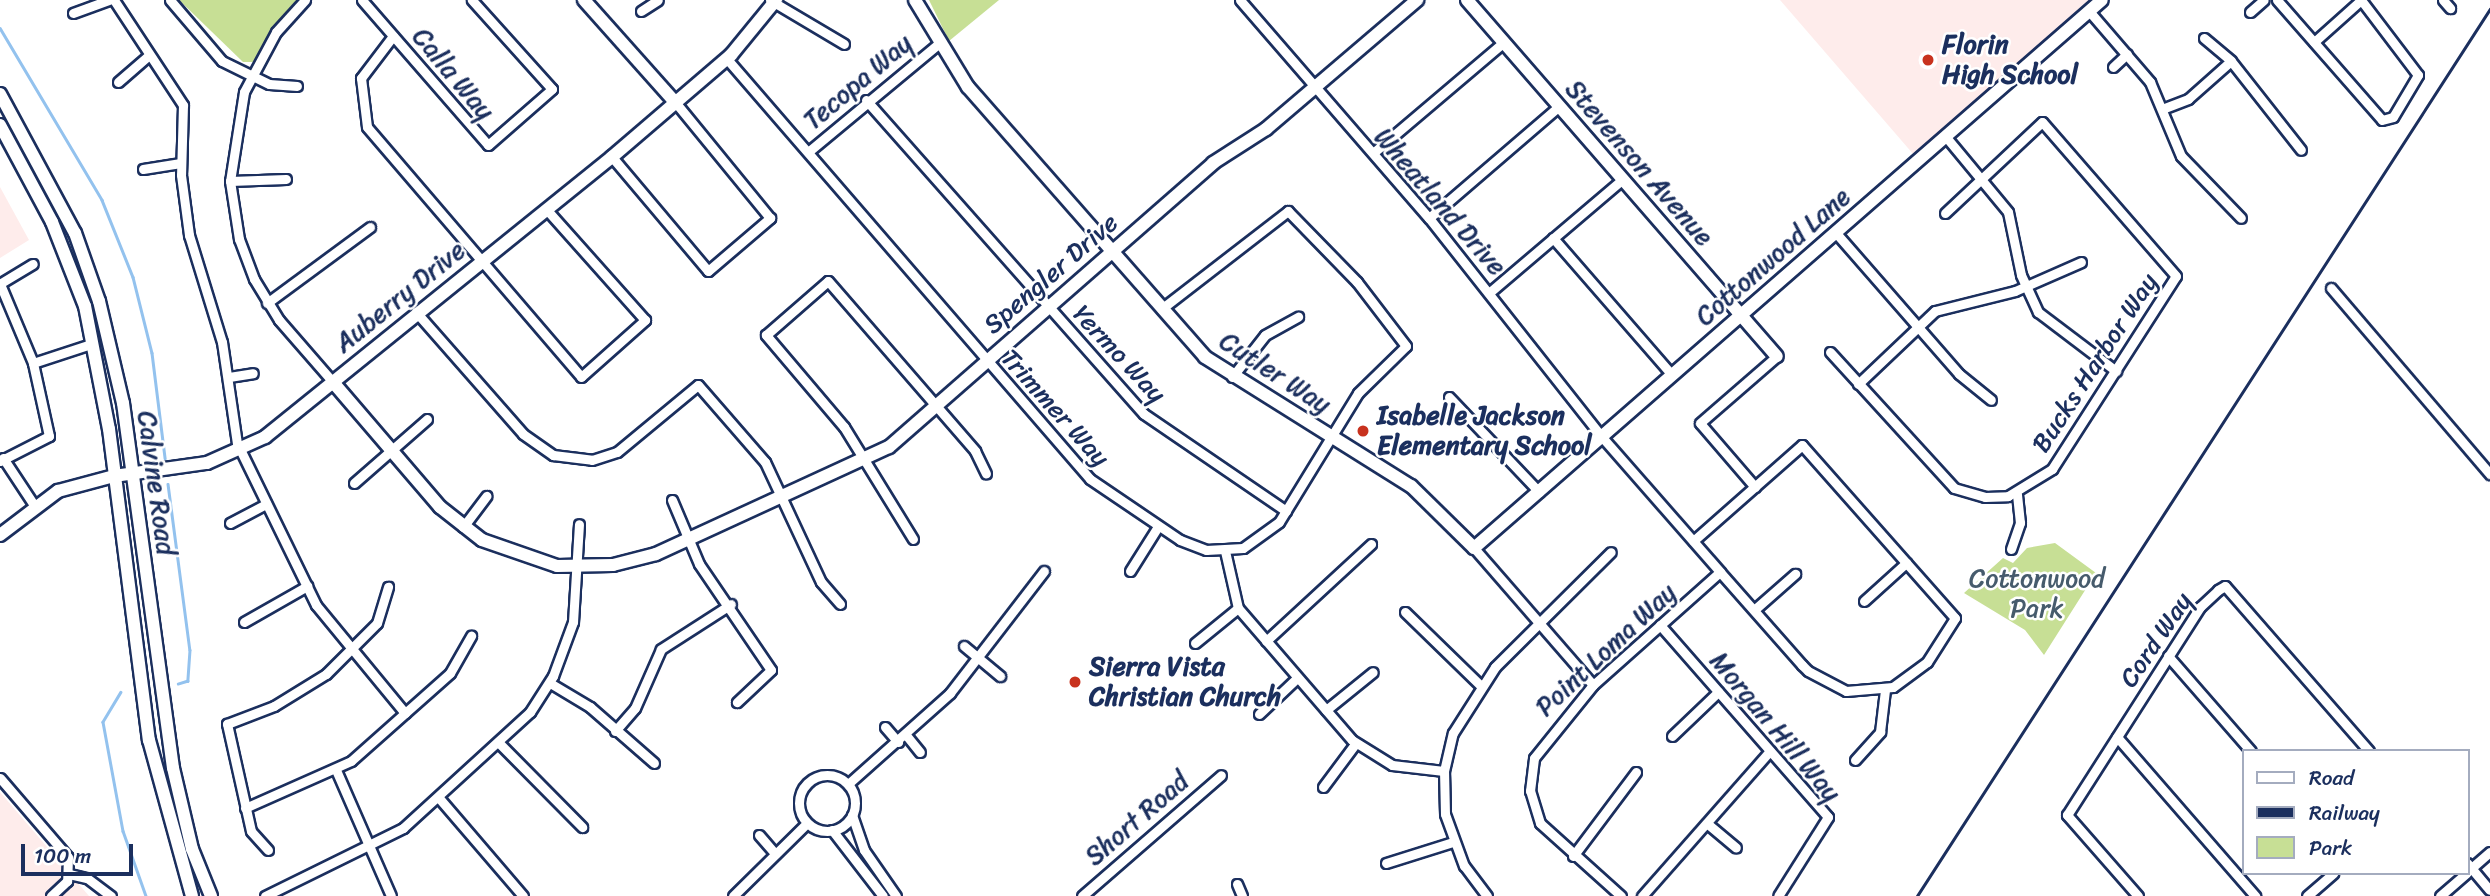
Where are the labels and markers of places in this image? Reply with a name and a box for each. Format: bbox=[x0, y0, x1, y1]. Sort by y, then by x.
place label: Florin High School bbox=[1942, 29, 2078, 90]
marker: Florin High School bbox=[1920, 52, 1936, 68]
place label: Isabelle Jackson Elementary School bbox=[1377, 400, 1592, 462]
marker: Isabelle Jackson Elementary School bbox=[1355, 423, 1371, 439]
place label: Sierra Vista Christian Church bbox=[1089, 651, 1281, 712]
marker: Sierra Vista Christian Church bbox=[1067, 674, 1083, 690]

